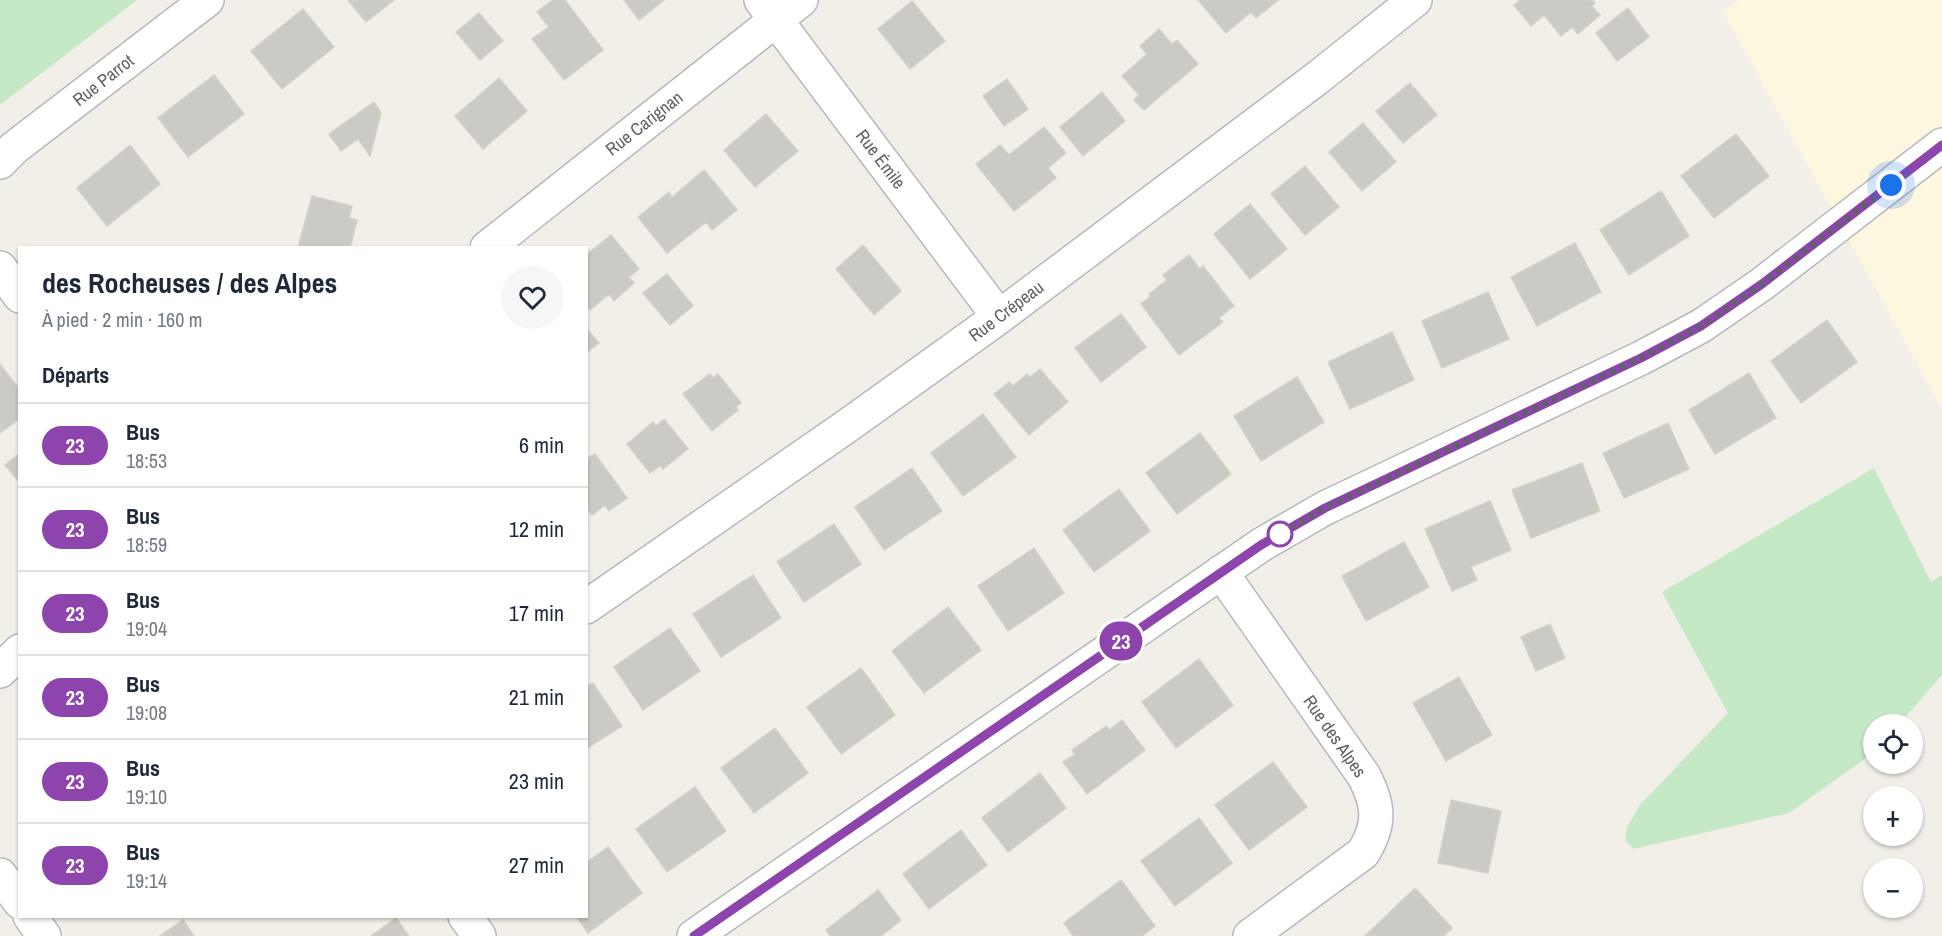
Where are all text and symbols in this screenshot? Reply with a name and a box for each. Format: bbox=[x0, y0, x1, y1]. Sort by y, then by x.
street label: Rue Parrot bbox=[67, 48, 139, 112]
street label: Rue Carignan bbox=[600, 85, 688, 161]
street label: Rue Émile bbox=[850, 124, 912, 194]
your location bbox=[1876, 170, 1906, 200]
text: des Rocheuses / des Alpes bbox=[42, 264, 337, 302]
button: heart bbox=[501, 266, 564, 329]
street label: Rue Crépeau bbox=[963, 275, 1049, 347]
text: À pied · 2 min · 160 m bbox=[42, 306, 202, 333]
text: Départs bbox=[42, 360, 109, 390]
text: Bus bbox=[126, 417, 160, 447]
text: 6 min bbox=[519, 430, 564, 460]
text: 23 bbox=[65, 431, 85, 460]
text: 18:53 bbox=[126, 447, 167, 474]
text: Bus bbox=[126, 501, 160, 531]
text: 12 min bbox=[509, 514, 564, 544]
text: 23 bbox=[65, 515, 85, 544]
unlabelled marker bbox=[1267, 521, 1293, 547]
text: 18:59 bbox=[126, 531, 167, 558]
text: Bus bbox=[126, 585, 160, 615]
text: 17 min bbox=[509, 598, 564, 628]
text: 23 bbox=[65, 599, 85, 628]
text: 19:04 bbox=[126, 615, 167, 642]
line badge: 23 bbox=[1094, 622, 1148, 660]
text: 23 bbox=[1111, 627, 1131, 656]
text: Bus bbox=[126, 669, 160, 699]
text: 21 min bbox=[509, 682, 564, 712]
text: 23 bbox=[65, 683, 85, 712]
street label: Rue des Alpes bbox=[1297, 690, 1373, 782]
text: 19:08 bbox=[126, 699, 167, 726]
map controls bbox=[1863, 714, 1923, 918]
button: locate bbox=[1863, 714, 1923, 774]
text: Bus bbox=[126, 753, 160, 783]
text: 23 min bbox=[509, 766, 564, 796]
text: 23 bbox=[65, 767, 85, 796]
text: 19:10 bbox=[126, 783, 167, 810]
button: + bbox=[1863, 786, 1923, 846]
text: Bus bbox=[126, 837, 160, 867]
text: 27 min bbox=[509, 850, 564, 880]
text: 23 bbox=[65, 851, 85, 880]
button: − bbox=[1863, 858, 1923, 918]
text: 19:14 bbox=[126, 867, 167, 894]

